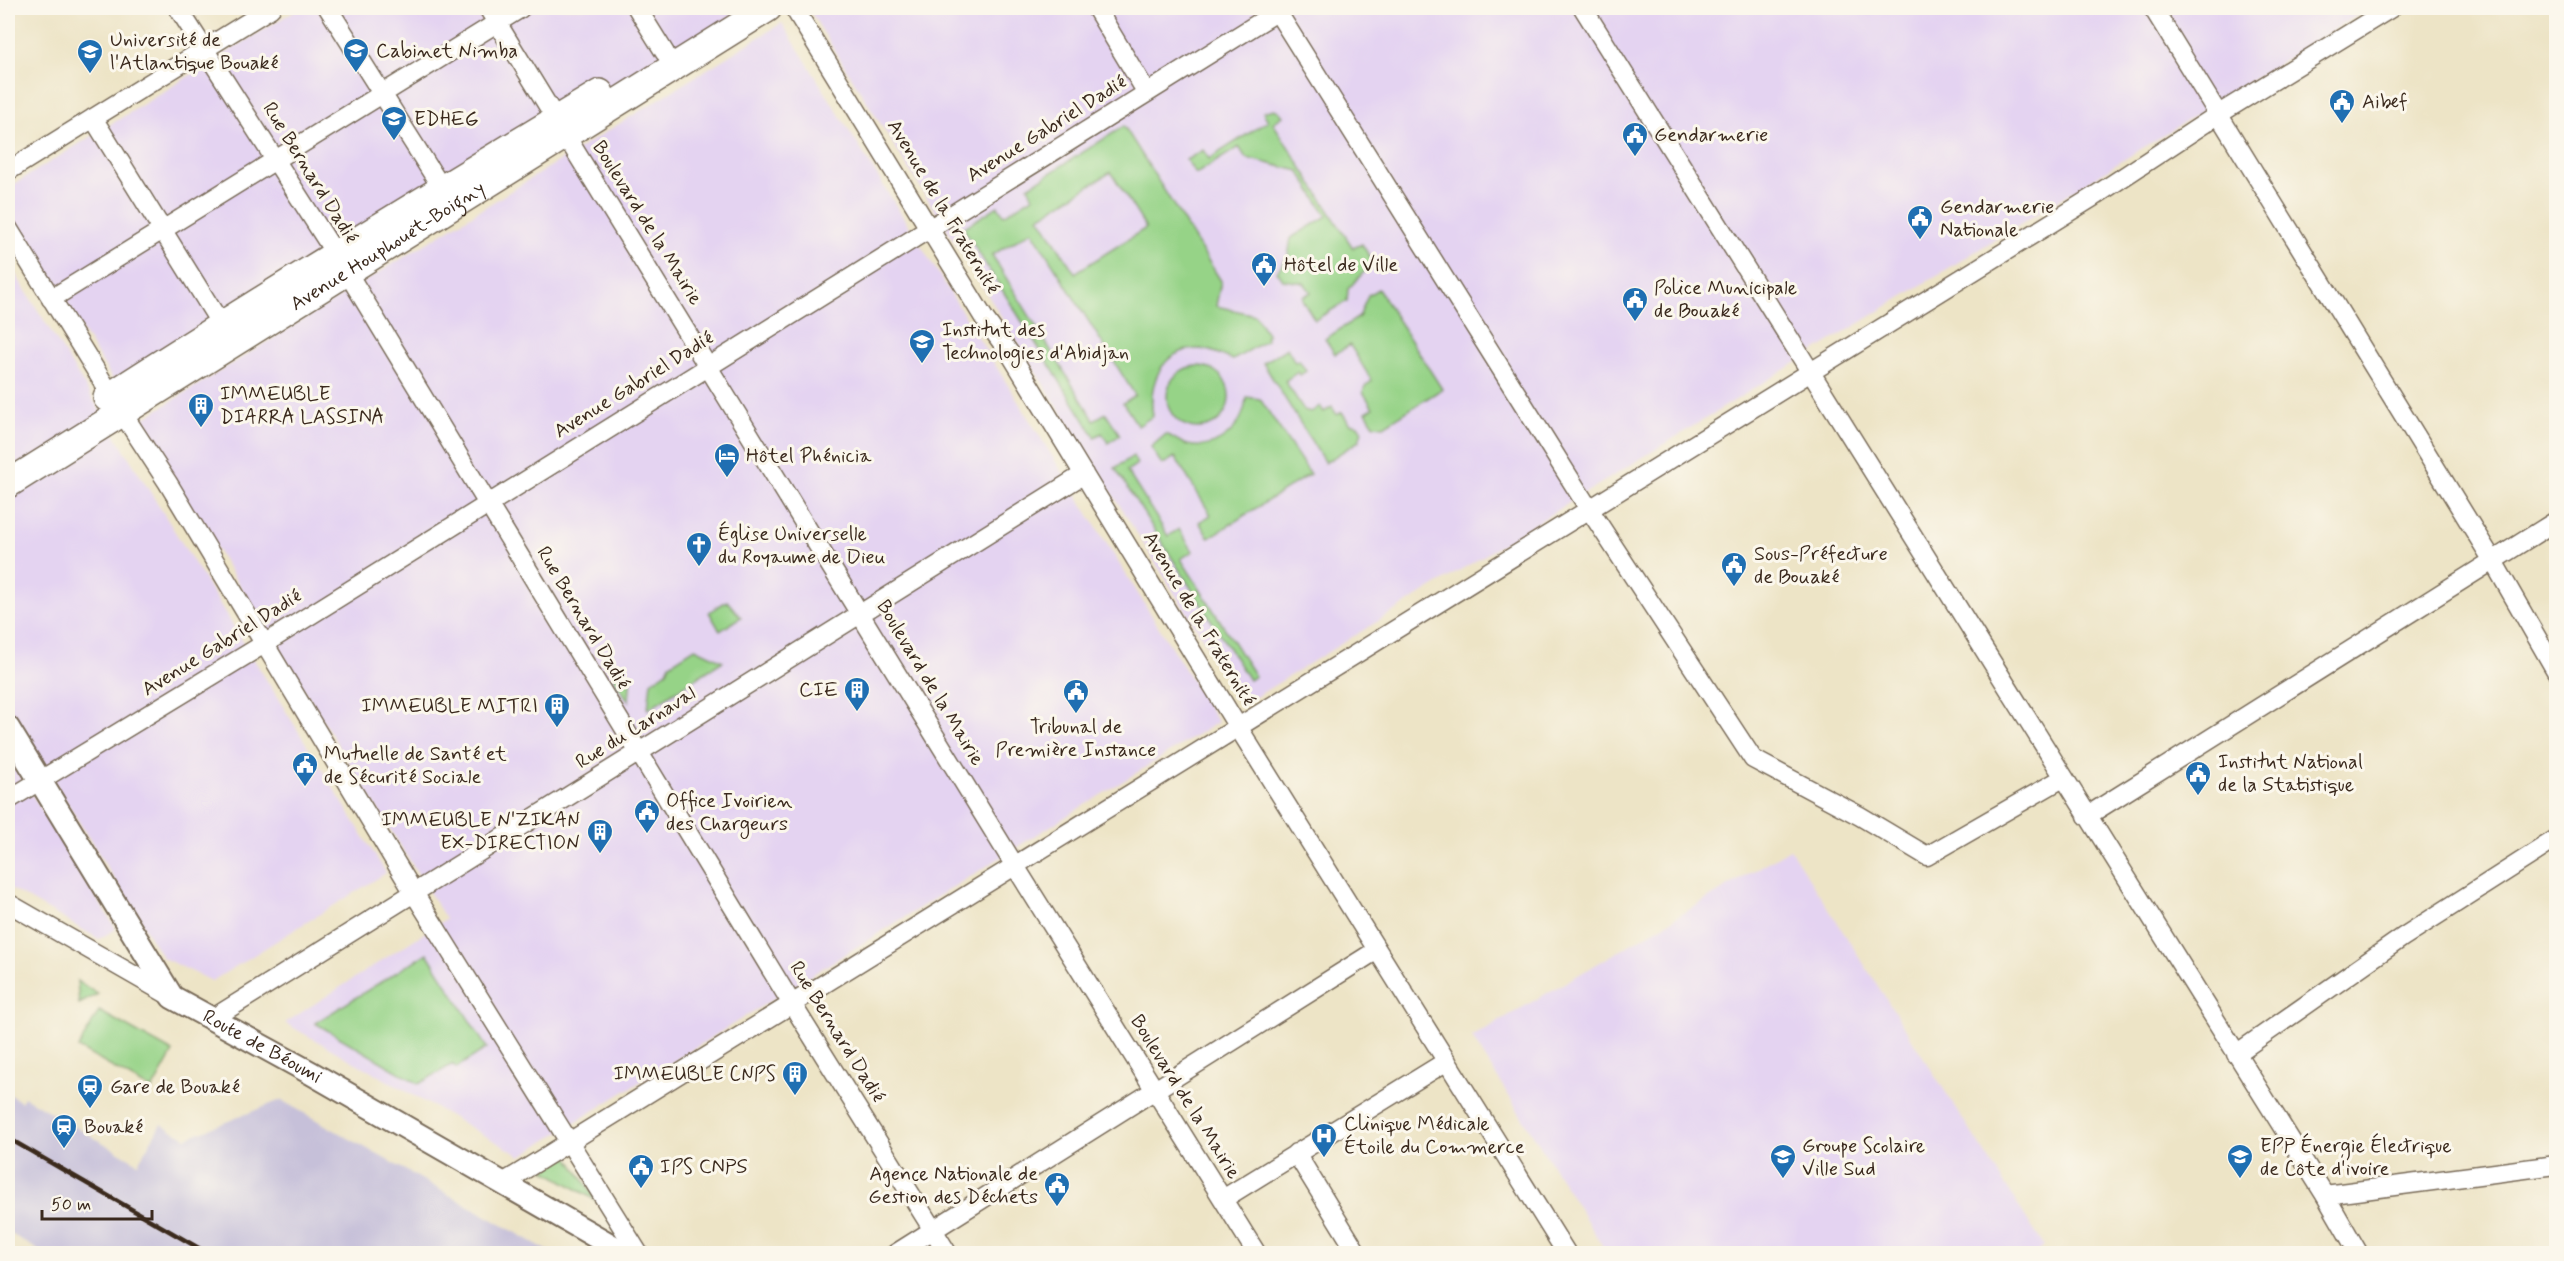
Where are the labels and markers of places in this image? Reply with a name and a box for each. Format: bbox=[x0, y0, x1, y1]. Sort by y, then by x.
place label: Université de l'Atlantique Bouaké bbox=[110, 27, 279, 77]
school or university icon: Cabinet Nimba bbox=[341, 36, 371, 74]
school or university icon: Université de l'Atlantique Bouaké bbox=[75, 37, 105, 75]
place label: Cabinet Nimba bbox=[376, 38, 518, 65]
public building icon: Aibef bbox=[2327, 87, 2357, 125]
place label: Aibef bbox=[2362, 89, 2408, 116]
school or university icon: EDHEG bbox=[379, 104, 409, 142]
place label: EDHEG bbox=[414, 106, 479, 133]
public building icon: Gendarmerie bbox=[1620, 120, 1650, 158]
place label: Gendarmerie bbox=[1654, 122, 1768, 149]
place label: Gendarmerie Nationale bbox=[1940, 194, 2054, 244]
public building icon: Gendarmerie Nationale bbox=[1905, 203, 1935, 241]
public building icon: Hôtel de Ville bbox=[1249, 250, 1279, 288]
place label: Hôtel de Ville bbox=[1284, 252, 1398, 279]
place label: Police Municipale de Bouaké bbox=[1654, 275, 1797, 325]
public building icon: Police Municipale de Bouaké bbox=[1620, 285, 1650, 323]
place label: Institut des Technologies d'Abidjan bbox=[942, 317, 1129, 368]
school or university icon: Institut des Technologies d'Abidjan bbox=[907, 327, 937, 365]
place label: IMMEUBLE DIARRA LASSINA bbox=[220, 381, 384, 431]
building icon: IMMEUBLE DIARRA LASSINA bbox=[186, 391, 216, 429]
hotel icon: Hôtel Phénicia bbox=[712, 441, 742, 479]
place label: Hôtel Phénicia bbox=[746, 443, 872, 470]
place label: Église Universelle du Royaume de Dieu bbox=[718, 521, 886, 571]
church icon: Église Universelle du Royaume de Dieu bbox=[684, 530, 714, 568]
place label: Sous-Préfecture de Bouaké bbox=[1754, 541, 1888, 591]
public building icon: Sous-Préfecture de Bouaké bbox=[1719, 550, 1749, 588]
building icon: CIE bbox=[842, 675, 872, 713]
place label: CIE bbox=[799, 677, 838, 704]
public building icon: Tribunal de Première Instance bbox=[1061, 677, 1091, 715]
building icon: IMMEUBLE MITRI bbox=[542, 691, 572, 729]
place label: IMMEUBLE MITRI bbox=[361, 693, 538, 720]
place label: Tribunal de Première Instance bbox=[996, 714, 1156, 764]
place label: Mutuelle de Santé et de Sécurité Sociale bbox=[324, 741, 507, 791]
place label: Institut National de la Statistique bbox=[2218, 749, 2363, 799]
public building icon: Mutuelle de Santé et de Sécurité Sociale bbox=[290, 750, 320, 788]
public building icon: Institut National de la Statistique bbox=[2183, 759, 2213, 797]
place label: Office Ivoirien des Chargeurs bbox=[666, 788, 793, 839]
public building icon: Office Ivoirien des Chargeurs bbox=[632, 797, 662, 835]
place label: IMMEUBLE N'ZIKAN EX-DIRECTION bbox=[381, 807, 580, 857]
building icon: IMMEUBLE N'ZIKAN EX-DIRECTION bbox=[585, 817, 615, 855]
building icon: IMMEUBLE CNPS bbox=[780, 1059, 810, 1097]
place label: IMMEUBLE CNPS bbox=[614, 1061, 776, 1088]
station icon: Gare de Bouaké bbox=[75, 1072, 105, 1110]
place label: Gare de Bouaké bbox=[110, 1074, 240, 1101]
place label: Clinique Médicale Étoile du Commerce bbox=[1344, 1111, 1525, 1161]
station icon: Bouaké bbox=[49, 1112, 79, 1150]
place label: Bouaké bbox=[84, 1114, 143, 1141]
hospital icon: Clinique Médicale Étoile du Commerce bbox=[1309, 1121, 1339, 1159]
place label: Groupe Scolaire Ville Sud bbox=[1802, 1133, 1925, 1183]
place label: EPP Énergie Électrique de Côte d'ivoire bbox=[2260, 1133, 2452, 1183]
school or university icon: Groupe Scolaire Ville Sud bbox=[1768, 1142, 1798, 1180]
school or university icon: EPP Énergie Électrique de Côte d'ivoire bbox=[2225, 1142, 2255, 1180]
public building icon: IPS CNPS bbox=[626, 1152, 656, 1190]
place label: IPS CNPS bbox=[660, 1154, 748, 1181]
place label: Agence Nationale de Gestion des Déchets bbox=[868, 1161, 1038, 1211]
public building icon: Agence Nationale de Gestion des Déchets bbox=[1042, 1170, 1072, 1208]

